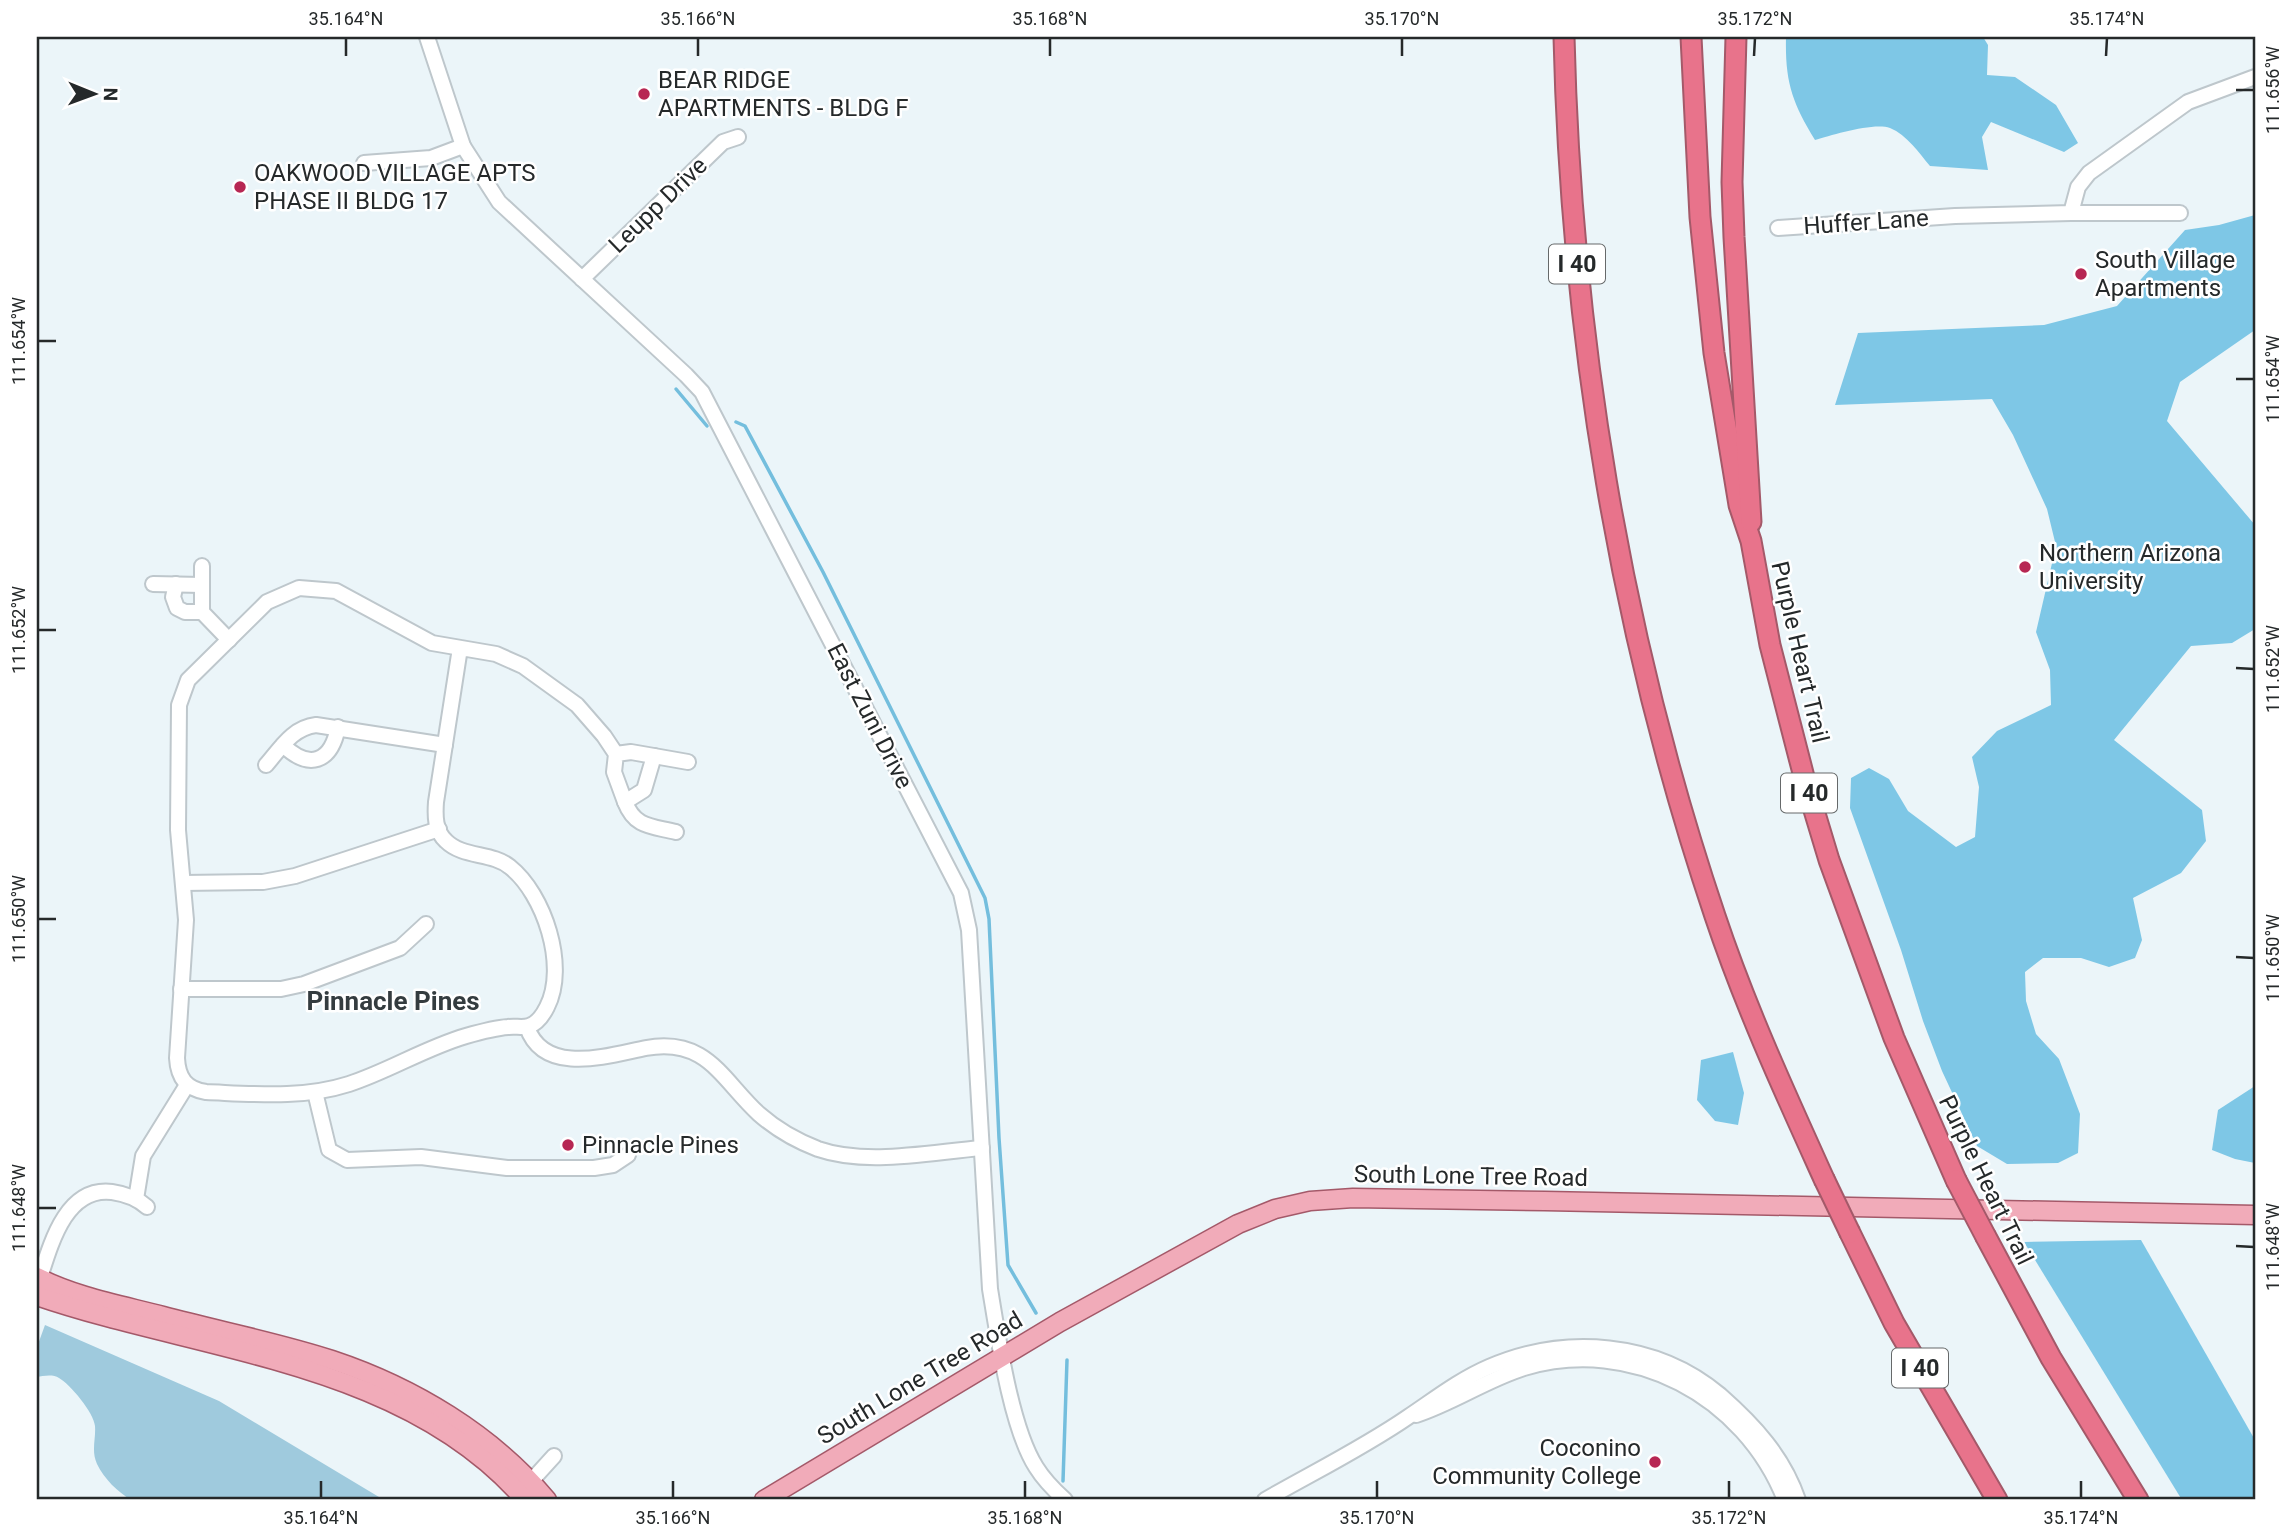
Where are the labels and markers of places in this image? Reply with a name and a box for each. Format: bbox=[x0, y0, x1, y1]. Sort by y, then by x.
place label: BEAR RIDGE APARTMENTS - BLDG F bbox=[658, 66, 909, 122]
marker: BEAR RIDGE APARTMENTS - BLDG F bbox=[636, 86, 652, 102]
place label: OAKWOOD VILLAGE APTS PHASE II BLDG 17 bbox=[254, 159, 536, 215]
marker: OAKWOOD VILLAGE APTS PHASE II BLDG 17 bbox=[232, 179, 248, 195]
place label: South Village Apartments bbox=[2095, 246, 2235, 302]
marker: South Village Apartments bbox=[2073, 266, 2089, 282]
place label: Northern Arizona University bbox=[2039, 539, 2221, 595]
marker: Northern Arizona University bbox=[2017, 559, 2033, 575]
place label: Pinnacle Pines bbox=[582, 1131, 739, 1159]
marker: Pinnacle Pines bbox=[560, 1137, 576, 1153]
place label: Coconino Community College bbox=[1432, 1434, 1641, 1490]
marker: Coconino Community College bbox=[1647, 1454, 1663, 1470]

